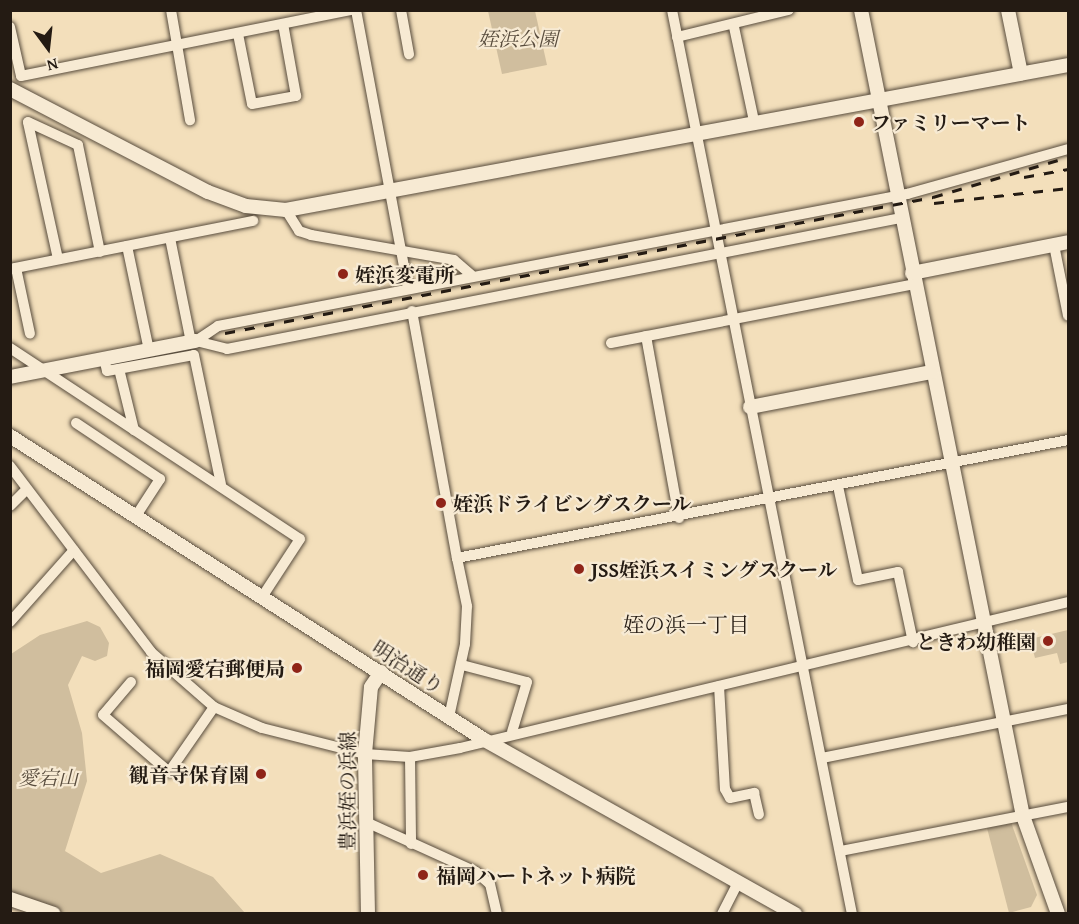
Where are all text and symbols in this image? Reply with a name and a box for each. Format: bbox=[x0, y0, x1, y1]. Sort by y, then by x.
north arrow bbox=[18, 18, 78, 78]
park label: 姪浜公園 bbox=[478, 26, 558, 50]
text: N bbox=[44, 52, 61, 78]
place label: ファミリーマート bbox=[871, 110, 1031, 134]
marker: ファミリーマート bbox=[852, 115, 866, 129]
place label: 姪浜変電所 bbox=[355, 262, 455, 286]
marker: 姪浜変電所 bbox=[336, 267, 350, 281]
place label: 姪浜ドライビングスクール bbox=[453, 491, 693, 515]
marker: 姪浜ドライビングスクール bbox=[434, 496, 448, 510]
place label: JSS姪浜スイミングスクール bbox=[591, 557, 839, 581]
marker: JSS姪浜スイミングスクール bbox=[572, 562, 586, 576]
district label: 姪の浜一丁目 bbox=[623, 612, 749, 638]
place label: ときわ幼稚園 bbox=[916, 629, 1036, 653]
marker: ときわ幼稚園 bbox=[1041, 634, 1055, 648]
street label: 明治通り bbox=[368, 635, 448, 699]
place label: 福岡愛宕郵便局 bbox=[145, 656, 285, 680]
marker: 福岡愛宕郵便局 bbox=[290, 661, 304, 675]
street label: 豊浜姪の浜線 bbox=[335, 731, 359, 851]
place label: 観音寺保育園 bbox=[129, 762, 249, 786]
park label: 愛宕山 bbox=[18, 765, 78, 789]
marker: 観音寺保育園 bbox=[254, 767, 268, 781]
place label: 福岡ハートネット病院 bbox=[436, 863, 636, 887]
marker: 福岡ハートネット病院 bbox=[414, 866, 432, 884]

